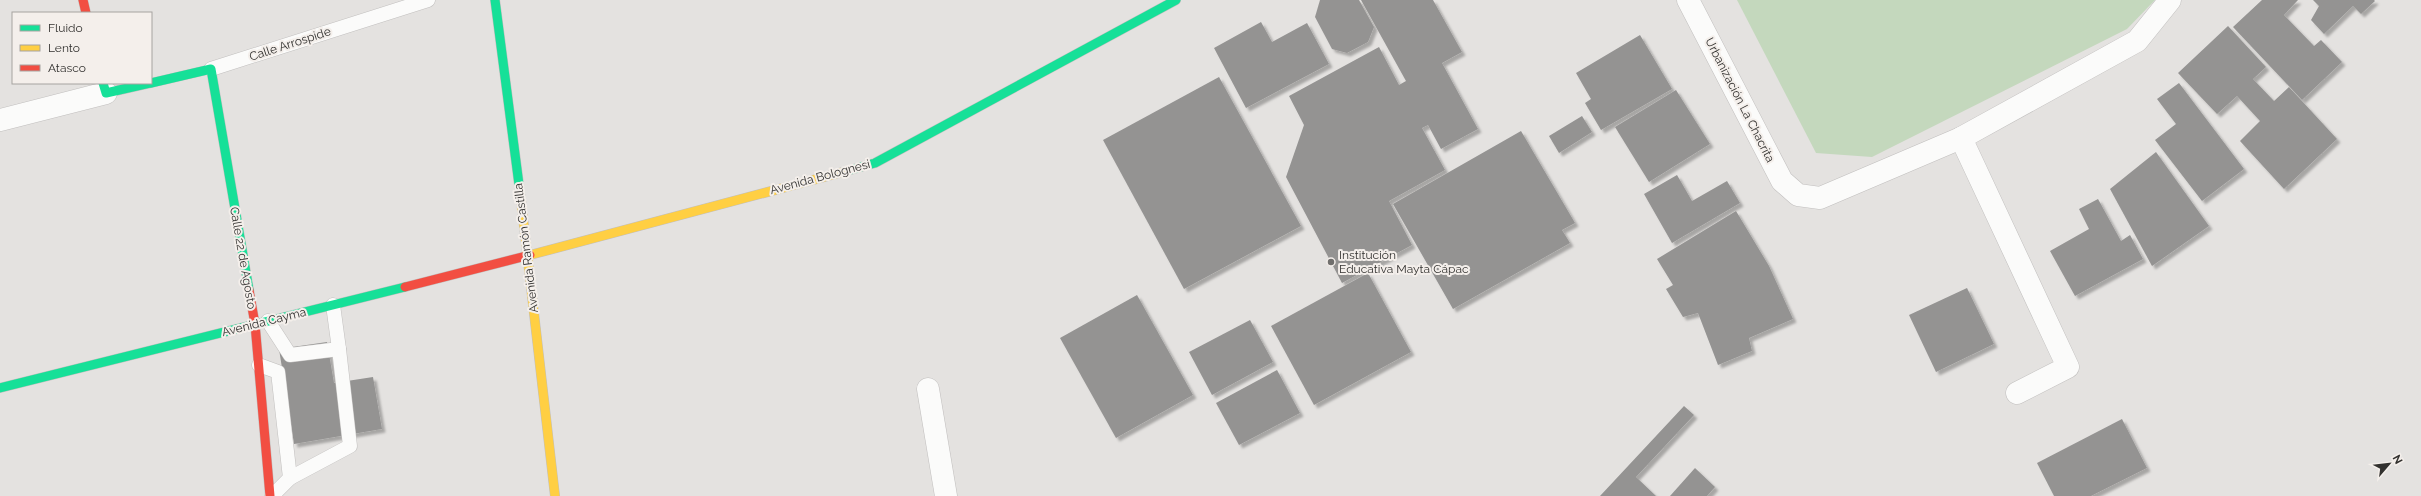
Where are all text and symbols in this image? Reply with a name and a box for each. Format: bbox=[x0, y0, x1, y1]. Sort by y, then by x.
legend bbox=[12, 12, 152, 84]
text: Fluido bbox=[48, 21, 83, 35]
street label: Calle Arrospide bbox=[247, 24, 333, 64]
street label: Urbanización La Chacrita bbox=[1702, 35, 1778, 165]
text: Lento bbox=[48, 41, 80, 55]
text: Atasco bbox=[48, 61, 86, 75]
street label: Avenida Bolognesi bbox=[768, 157, 872, 197]
street label: Avenida Ramón Castilla bbox=[511, 182, 541, 314]
street label: Calle 22 de Agosto bbox=[227, 206, 259, 310]
place label: Institución Educativa Mayta Cápac bbox=[1339, 248, 1469, 276]
marker: Institución Educativa Mayta Cápac bbox=[1326, 257, 1336, 267]
street label: Avenida Cayma bbox=[220, 305, 308, 339]
north arrow bbox=[2369, 444, 2409, 484]
text: N bbox=[2390, 453, 2405, 466]

